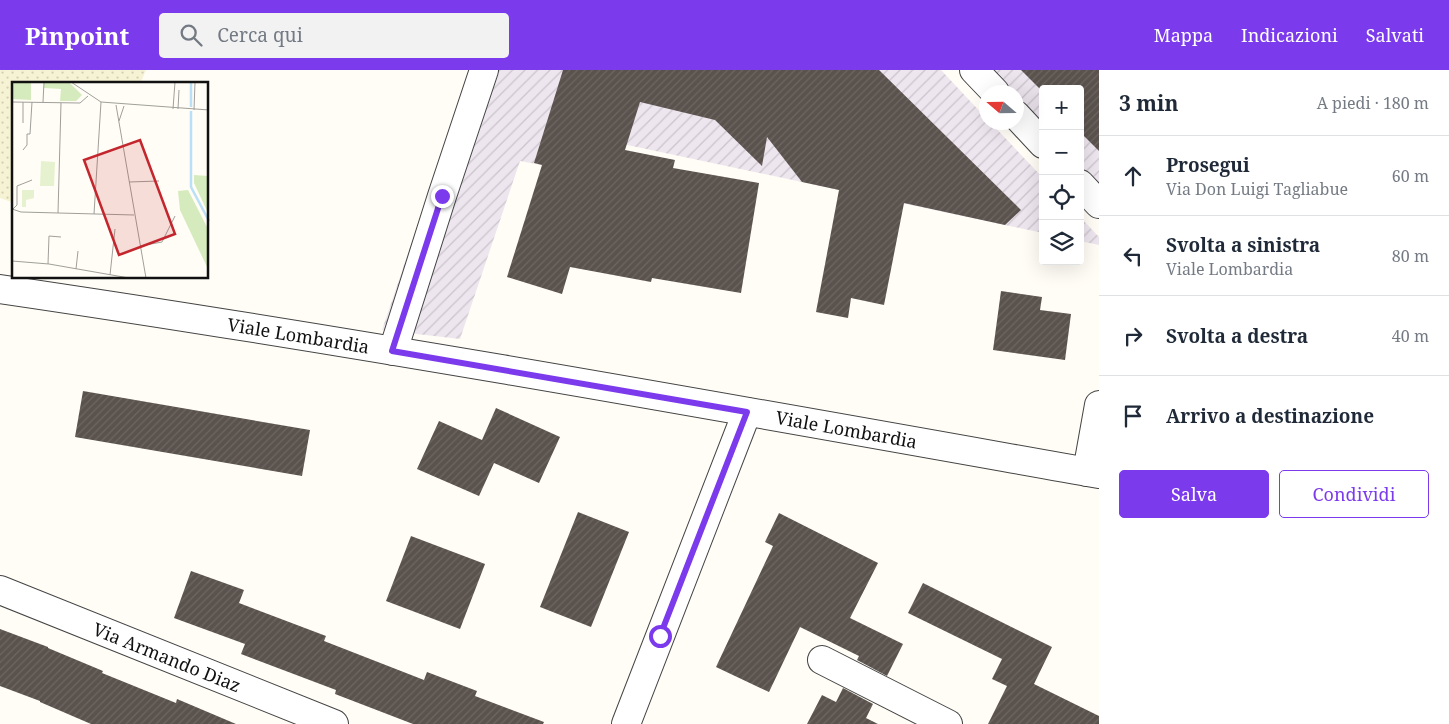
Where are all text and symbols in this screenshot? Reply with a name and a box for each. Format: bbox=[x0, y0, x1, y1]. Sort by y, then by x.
search box bbox=[159, 13, 509, 58]
text: Pinpoint bbox=[25, 19, 129, 52]
icon: search bbox=[177, 21, 205, 49]
text: Cerca qui bbox=[217, 22, 303, 48]
text: Mappa bbox=[1154, 23, 1213, 47]
text: Indicazioni bbox=[1241, 23, 1338, 47]
text: Salvati bbox=[1366, 23, 1424, 47]
inset map bbox=[12, 82, 209, 279]
north arrow bbox=[979, 85, 1024, 130]
map controls bbox=[1039, 85, 1084, 265]
button: + bbox=[1039, 85, 1084, 130]
text: 3 min bbox=[1119, 89, 1178, 117]
text: A piedi · 180 m bbox=[1317, 92, 1429, 114]
button: − bbox=[1039, 130, 1084, 175]
text: Prosegui bbox=[1166, 152, 1250, 178]
icon: ahead bbox=[1119, 162, 1147, 190]
text: 60 m bbox=[1392, 165, 1429, 187]
button: locate bbox=[1039, 175, 1084, 220]
text: Via Don Luigi Tagliabue bbox=[1166, 178, 1348, 200]
route end bbox=[431, 185, 454, 208]
button: layers bbox=[1039, 220, 1084, 265]
text: Svolta a sinistra bbox=[1166, 232, 1320, 258]
icon: left bbox=[1119, 242, 1147, 270]
text: 80 m bbox=[1392, 245, 1429, 267]
text: Viale Lombardia bbox=[1166, 258, 1293, 280]
street label: Viale Lombardia bbox=[226, 312, 371, 359]
icon: right bbox=[1119, 322, 1147, 350]
text: Svolta a destra bbox=[1166, 323, 1308, 349]
text: 40 m bbox=[1392, 325, 1429, 347]
icon: arrive bbox=[1119, 402, 1147, 430]
text: Arrivo a destinazione bbox=[1166, 403, 1374, 429]
street label: Viale Lombardia bbox=[774, 405, 919, 453]
button: Salva bbox=[1119, 470, 1269, 518]
button: Condividi bbox=[1279, 470, 1429, 518]
street label: Via Armando Diaz bbox=[90, 617, 244, 697]
route start bbox=[649, 625, 672, 648]

